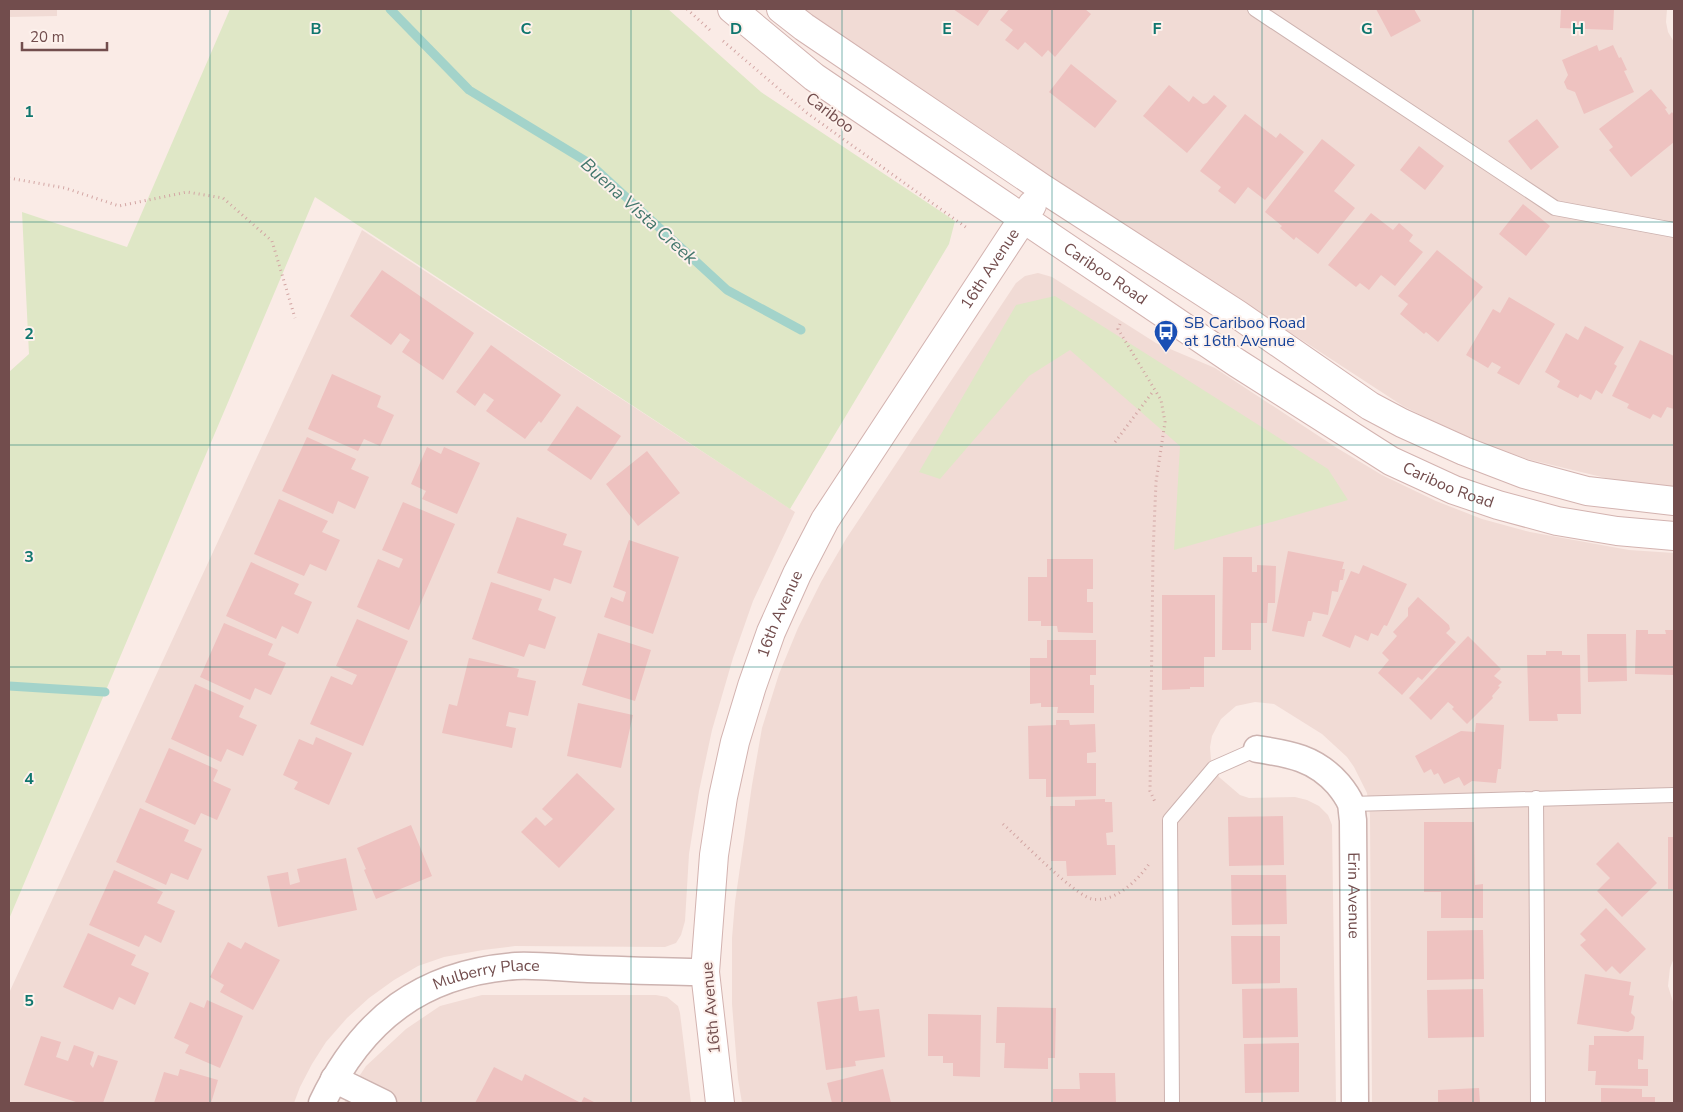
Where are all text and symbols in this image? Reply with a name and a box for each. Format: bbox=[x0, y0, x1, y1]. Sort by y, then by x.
text: B bbox=[310, 18, 322, 40]
text: C bbox=[521, 18, 532, 40]
text: D bbox=[730, 18, 742, 40]
text: E bbox=[942, 18, 952, 40]
text: F bbox=[1153, 18, 1162, 40]
text: G bbox=[1361, 18, 1373, 40]
text: H bbox=[1572, 18, 1584, 40]
scale bar bbox=[22, 20, 108, 52]
text: 20 m bbox=[30, 27, 65, 47]
street label: Cariboo bbox=[801, 88, 859, 139]
text: 1 bbox=[24, 101, 34, 123]
water label: Buena Vista Creek bbox=[576, 152, 703, 270]
street label: 16th Avenue bbox=[956, 224, 1025, 313]
street label: Cariboo Road bbox=[1059, 238, 1151, 310]
place label: SB Cariboo Road at 16th Avenue bbox=[1184, 312, 1306, 352]
bus stop icon: SB Cariboo Road at 16th Avenue bbox=[1153, 319, 1179, 353]
text: 2 bbox=[24, 323, 34, 345]
street label: Cariboo Road bbox=[1399, 457, 1497, 514]
text: 3 bbox=[24, 546, 34, 568]
street label: 16th Avenue bbox=[752, 567, 808, 660]
text: 4 bbox=[24, 768, 34, 790]
street label: Erin Avenue bbox=[1342, 852, 1365, 939]
street label: Mulberry Place bbox=[429, 955, 540, 996]
street label: 16th Avenue bbox=[696, 961, 726, 1055]
text: 5 bbox=[24, 990, 34, 1012]

